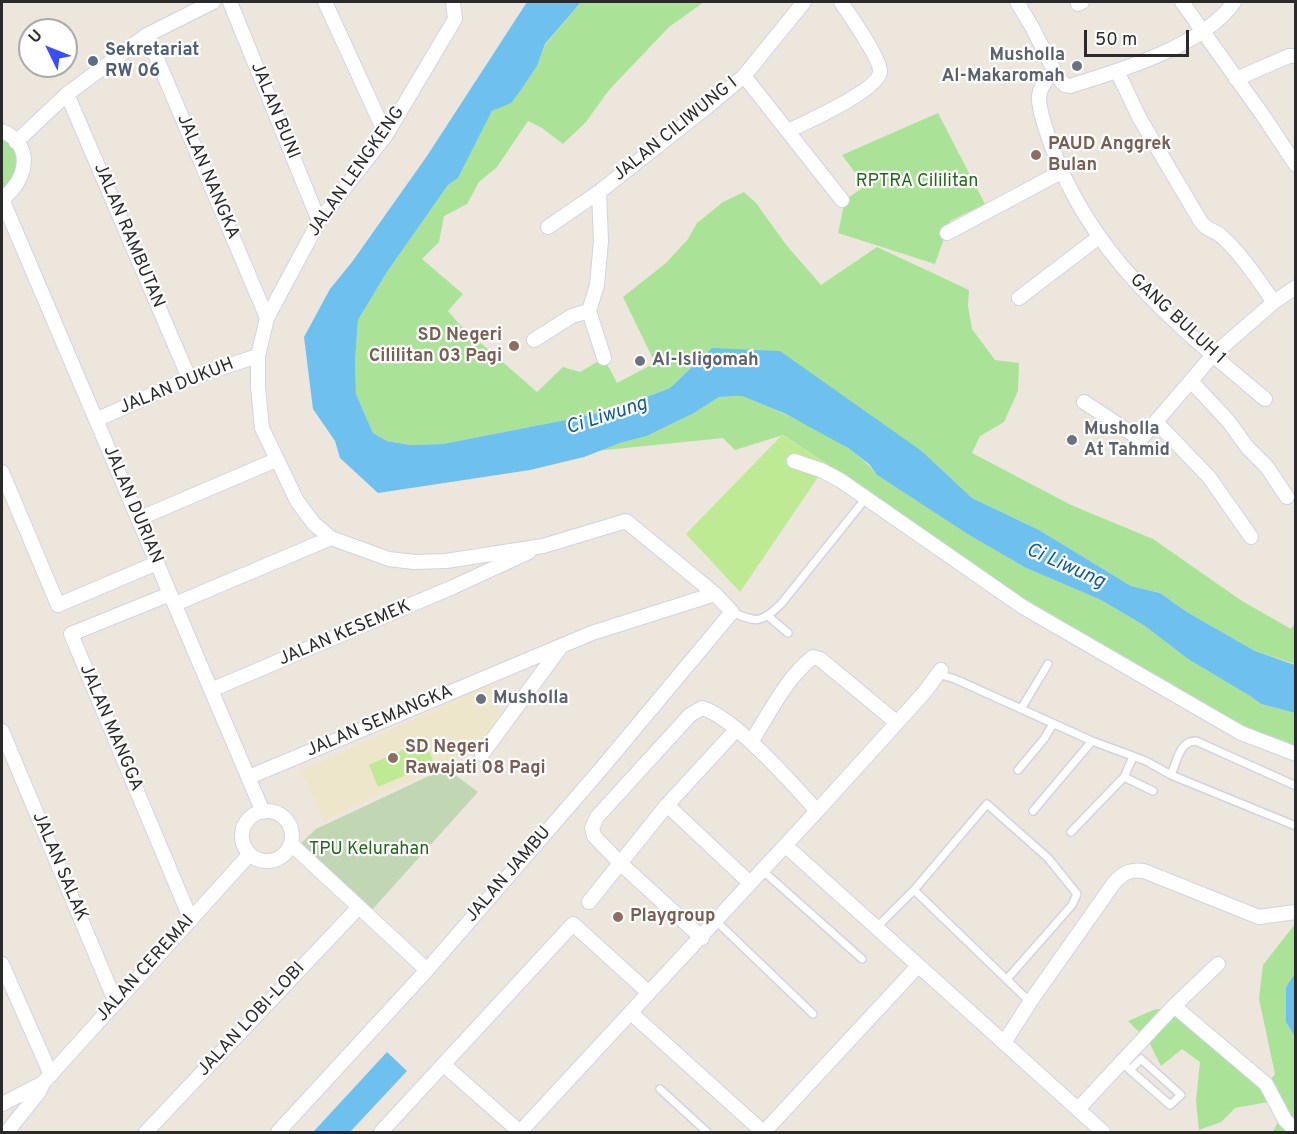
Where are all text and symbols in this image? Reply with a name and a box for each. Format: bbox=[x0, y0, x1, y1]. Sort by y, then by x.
north arrow bbox=[18, 18, 78, 78]
scale bar bbox=[1087, 18, 1192, 56]
text: U bbox=[25, 26, 48, 48]
text: 50 m bbox=[1095, 29, 1137, 52]
place label: Sekretariat RW 06 bbox=[105, 40, 199, 82]
place label: Musholla Al-Makaromah bbox=[941, 45, 1065, 88]
marker: Sekretariat RW 06 bbox=[86, 54, 100, 68]
marker: Musholla Al-Makaromah bbox=[1070, 59, 1084, 73]
street label: JALAN BUNI bbox=[245, 60, 303, 162]
street label: JALAN CILIWUNG I bbox=[609, 73, 743, 187]
street label: JALAN LENGKENG bbox=[304, 103, 410, 241]
street label: JALAN NANGKA bbox=[171, 111, 243, 243]
place label: PAUD Anggrek Bulan bbox=[1048, 134, 1171, 176]
marker: PAUD Anggrek Bulan bbox=[1029, 148, 1043, 162]
street label: JALAN RAMBUTAN bbox=[88, 160, 168, 312]
park label: RPTRA Cililitan bbox=[856, 171, 978, 193]
street label: GANG BULUH 1 bbox=[1125, 270, 1229, 370]
place label: SD Negeri Cililitan 03 Pagi bbox=[369, 325, 502, 368]
marker: SD Negeri Cililitan 03 Pagi bbox=[507, 339, 521, 353]
place label: Al-Isligomah bbox=[652, 350, 759, 372]
street label: JALAN DUKUH bbox=[117, 354, 237, 420]
marker: Al-Isligomah bbox=[633, 354, 647, 368]
water label: Ci Liwung bbox=[563, 393, 651, 441]
place label: Musholla At Tahmid bbox=[1084, 419, 1170, 462]
marker: Musholla At Tahmid bbox=[1065, 433, 1079, 447]
street label: JALAN DURIAN bbox=[97, 443, 167, 567]
water label: Ci Liwung bbox=[1022, 539, 1108, 595]
street label: JALAN KESEMEK bbox=[276, 596, 414, 672]
street label: JALAN MANGGA bbox=[74, 661, 146, 795]
street label: JALAN SEMANGKA bbox=[304, 681, 456, 763]
place label: Musholla bbox=[493, 688, 569, 710]
marker: Musholla bbox=[474, 692, 488, 706]
place label: SD Negeri Rawajati 08 Pagi bbox=[405, 737, 546, 780]
marker: SD Negeri Rawajati 08 Pagi bbox=[386, 751, 400, 765]
street label: JALAN SALAK bbox=[26, 809, 92, 925]
street label: JALAN JAMBU bbox=[462, 823, 556, 927]
park label: TPU Kelurahan bbox=[309, 839, 429, 861]
place label: Playgroup bbox=[630, 906, 715, 928]
marker: Playgroup bbox=[611, 910, 625, 924]
street label: JALAN CEREMAI bbox=[92, 911, 200, 1027]
street label: JALAN LOBI-LOBI bbox=[194, 959, 310, 1081]

